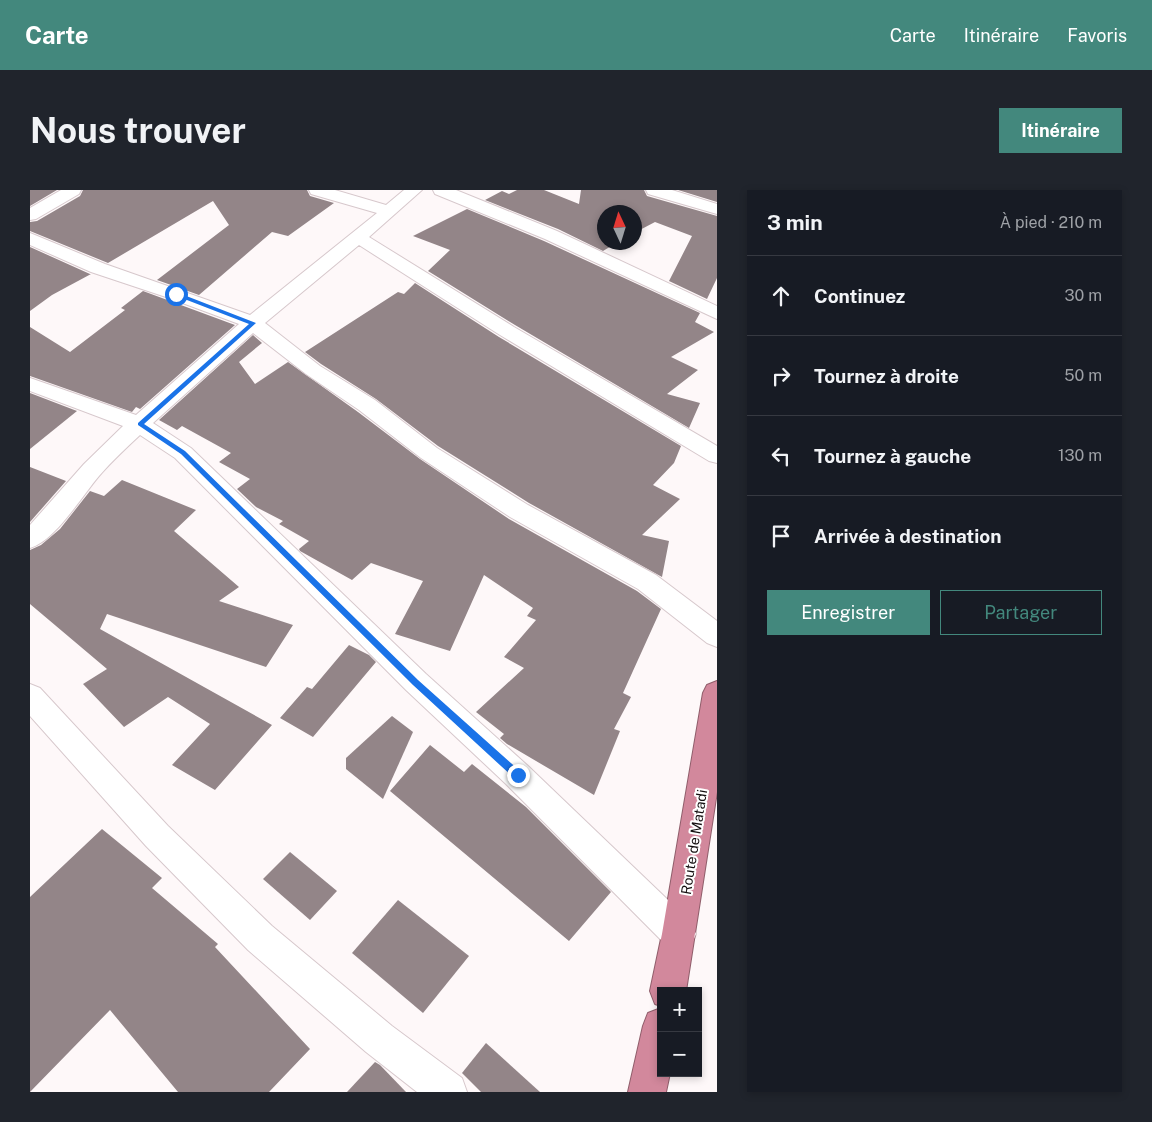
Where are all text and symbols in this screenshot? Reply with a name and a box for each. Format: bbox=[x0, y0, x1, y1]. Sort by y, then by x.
text: Carte bbox=[25, 21, 89, 49]
text: Carte bbox=[890, 25, 936, 46]
text: Itinéraire bbox=[964, 25, 1039, 46]
text: Favoris bbox=[1067, 25, 1127, 46]
button: Itinéraire bbox=[999, 108, 1122, 153]
text: Nous trouver bbox=[30, 110, 246, 151]
north arrow bbox=[597, 205, 642, 250]
text: 3 min bbox=[767, 210, 823, 235]
text: À pied · 210 m bbox=[1000, 213, 1102, 232]
icon: ahead bbox=[767, 282, 795, 310]
route start bbox=[165, 283, 188, 306]
text: Continuez bbox=[814, 285, 905, 307]
text: 30 m bbox=[1065, 286, 1102, 305]
icon: right bbox=[767, 362, 795, 390]
text: Tournez à droite bbox=[814, 365, 959, 387]
text: 50 m bbox=[1064, 366, 1102, 385]
icon: left bbox=[767, 442, 795, 470]
text: Tournez à gauche bbox=[814, 445, 971, 467]
text: 130 m bbox=[1058, 446, 1102, 465]
icon: arrive bbox=[767, 522, 795, 550]
text: Arrivée à destination bbox=[814, 525, 1002, 547]
button: Enregistrer bbox=[767, 590, 930, 635]
button: Partager bbox=[940, 590, 1102, 635]
route end bbox=[507, 764, 530, 787]
street label: Route de Matadi bbox=[678, 788, 710, 896]
map controls bbox=[657, 987, 702, 1077]
button: + bbox=[657, 987, 702, 1032]
button: − bbox=[657, 1032, 702, 1077]

